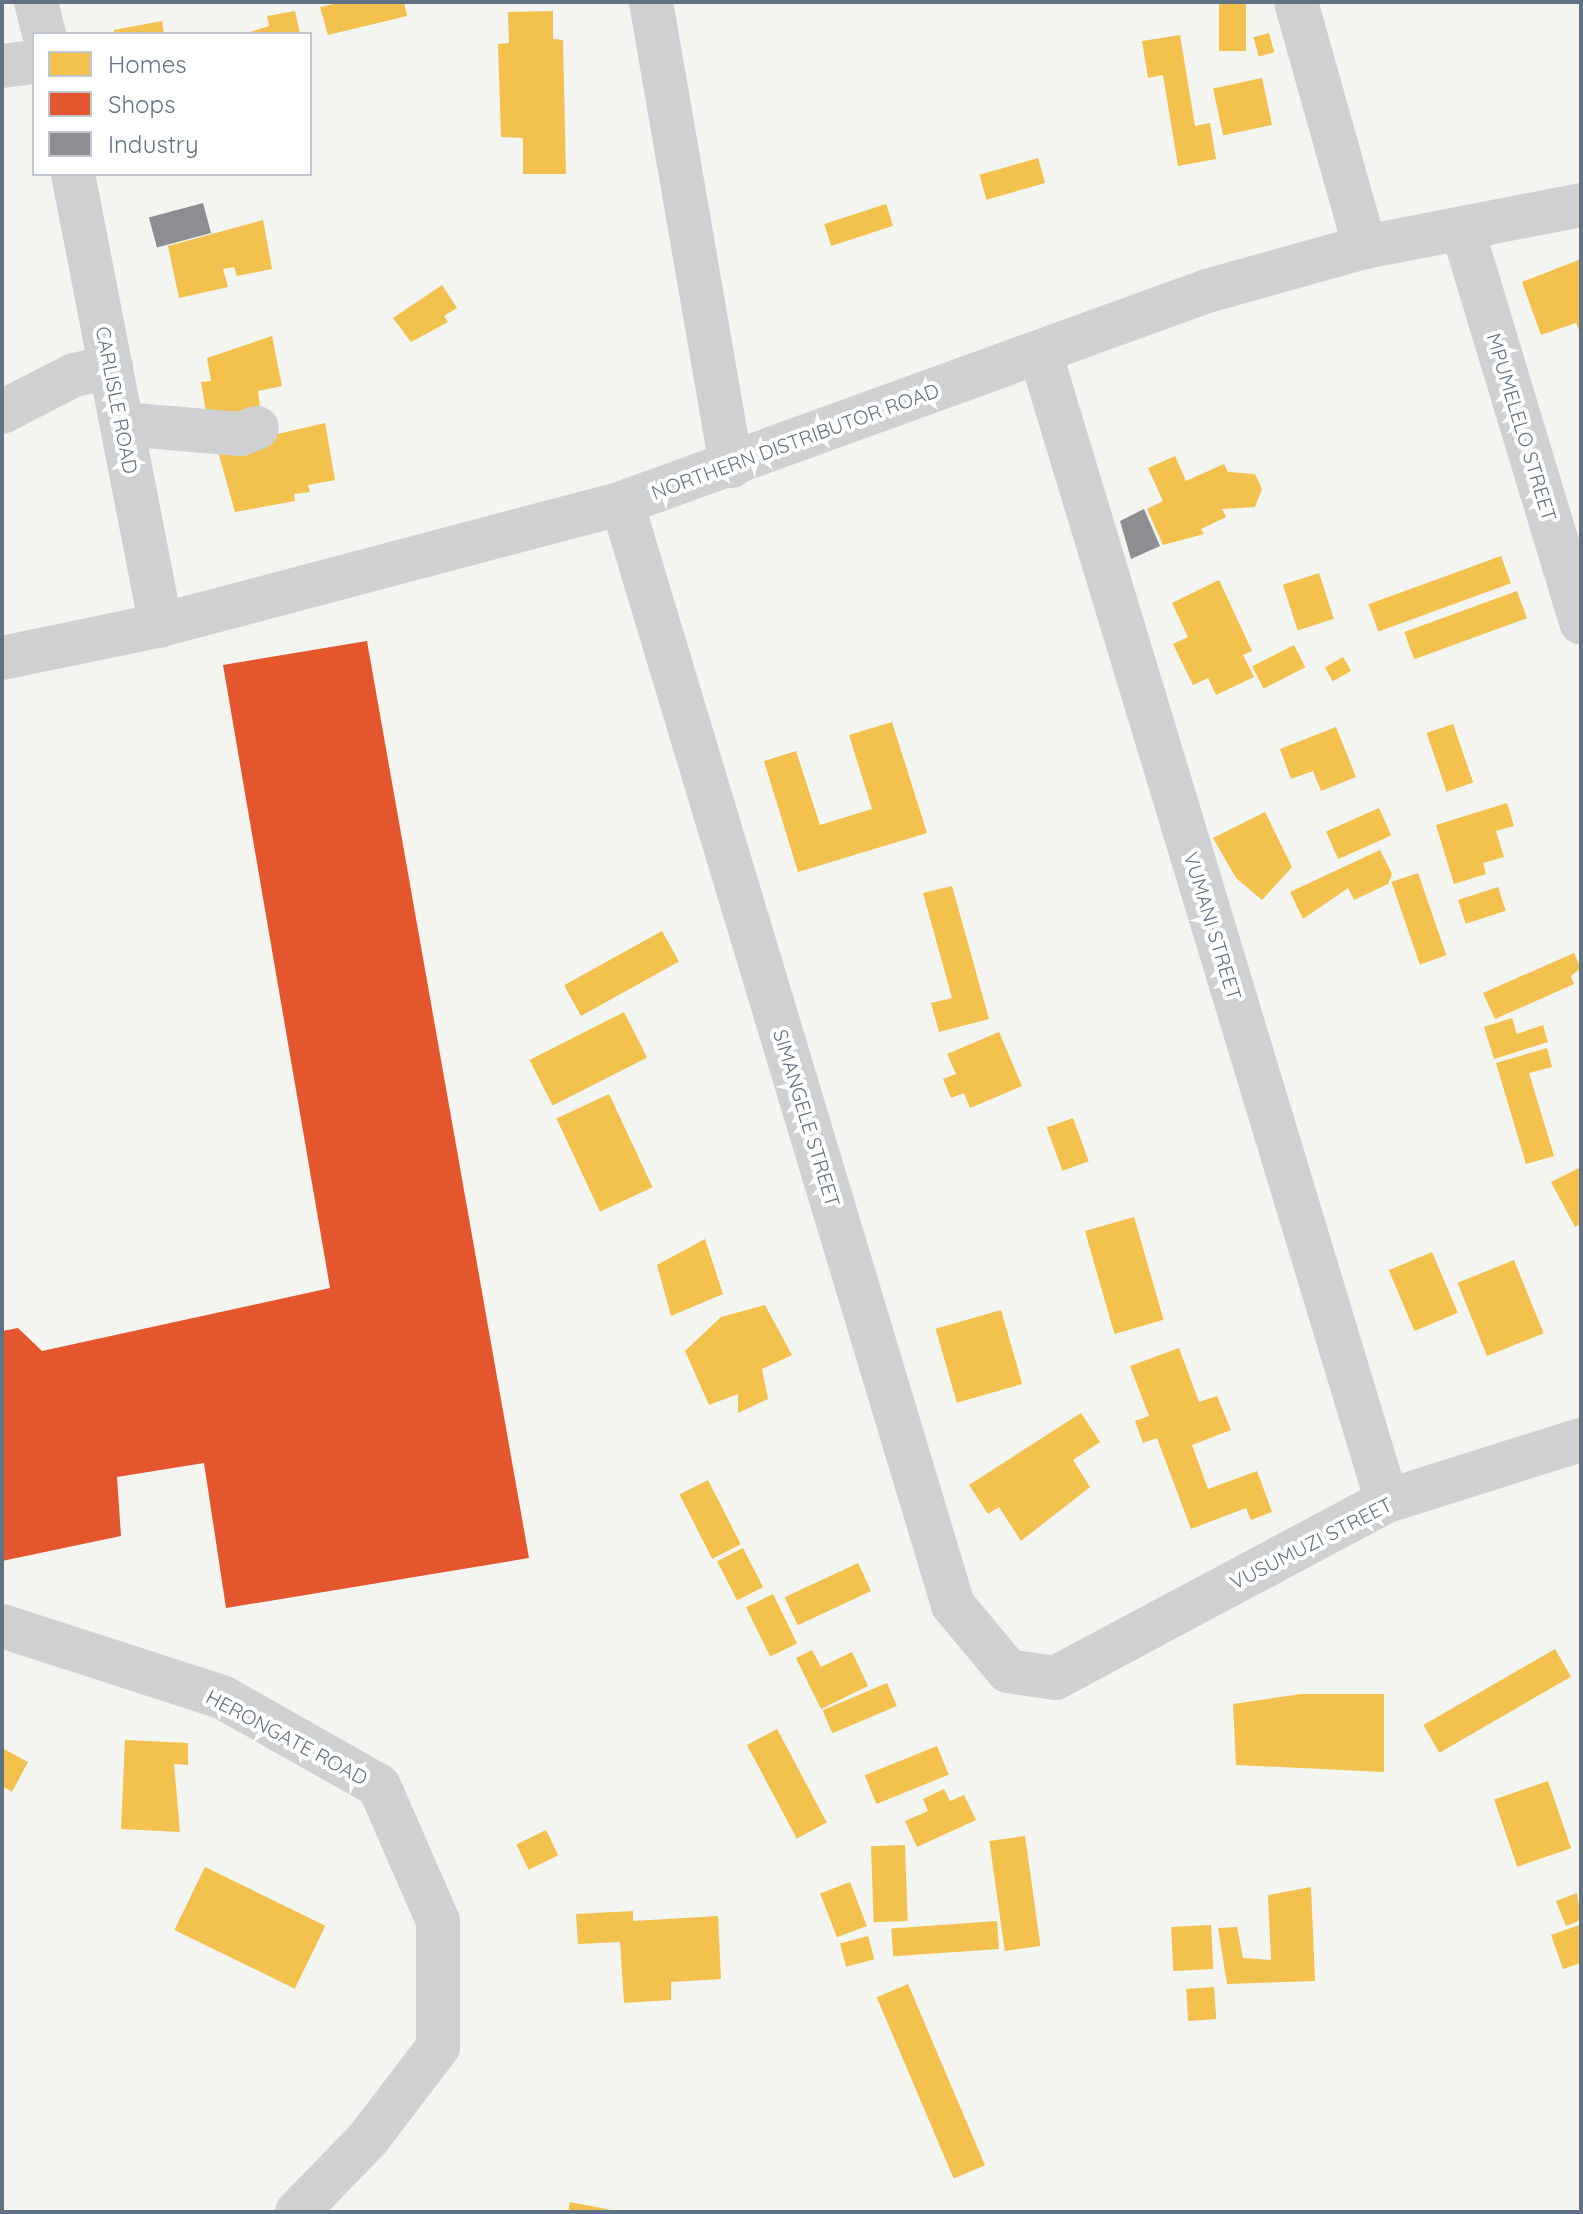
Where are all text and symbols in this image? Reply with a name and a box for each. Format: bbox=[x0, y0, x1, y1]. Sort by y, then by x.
legend bbox=[32, 32, 312, 176]
text: Homes bbox=[108, 49, 186, 79]
text: Shops bbox=[108, 89, 175, 119]
text: Industry bbox=[108, 129, 199, 159]
street label: CARLISLE ROAD bbox=[91, 324, 143, 476]
street label: MPUMELELO STREET bbox=[1482, 330, 1562, 524]
street label: NORTHERN DISTRIBUTOR ROAD bbox=[648, 378, 942, 504]
street label: VUMANI STREET bbox=[1179, 849, 1247, 1003]
street label: SIMANGELE STREET bbox=[769, 1026, 845, 1210]
street label: VUSUMUZI STREET bbox=[1226, 1492, 1396, 1594]
street label: HERONGATE ROAD bbox=[202, 1684, 372, 1790]

